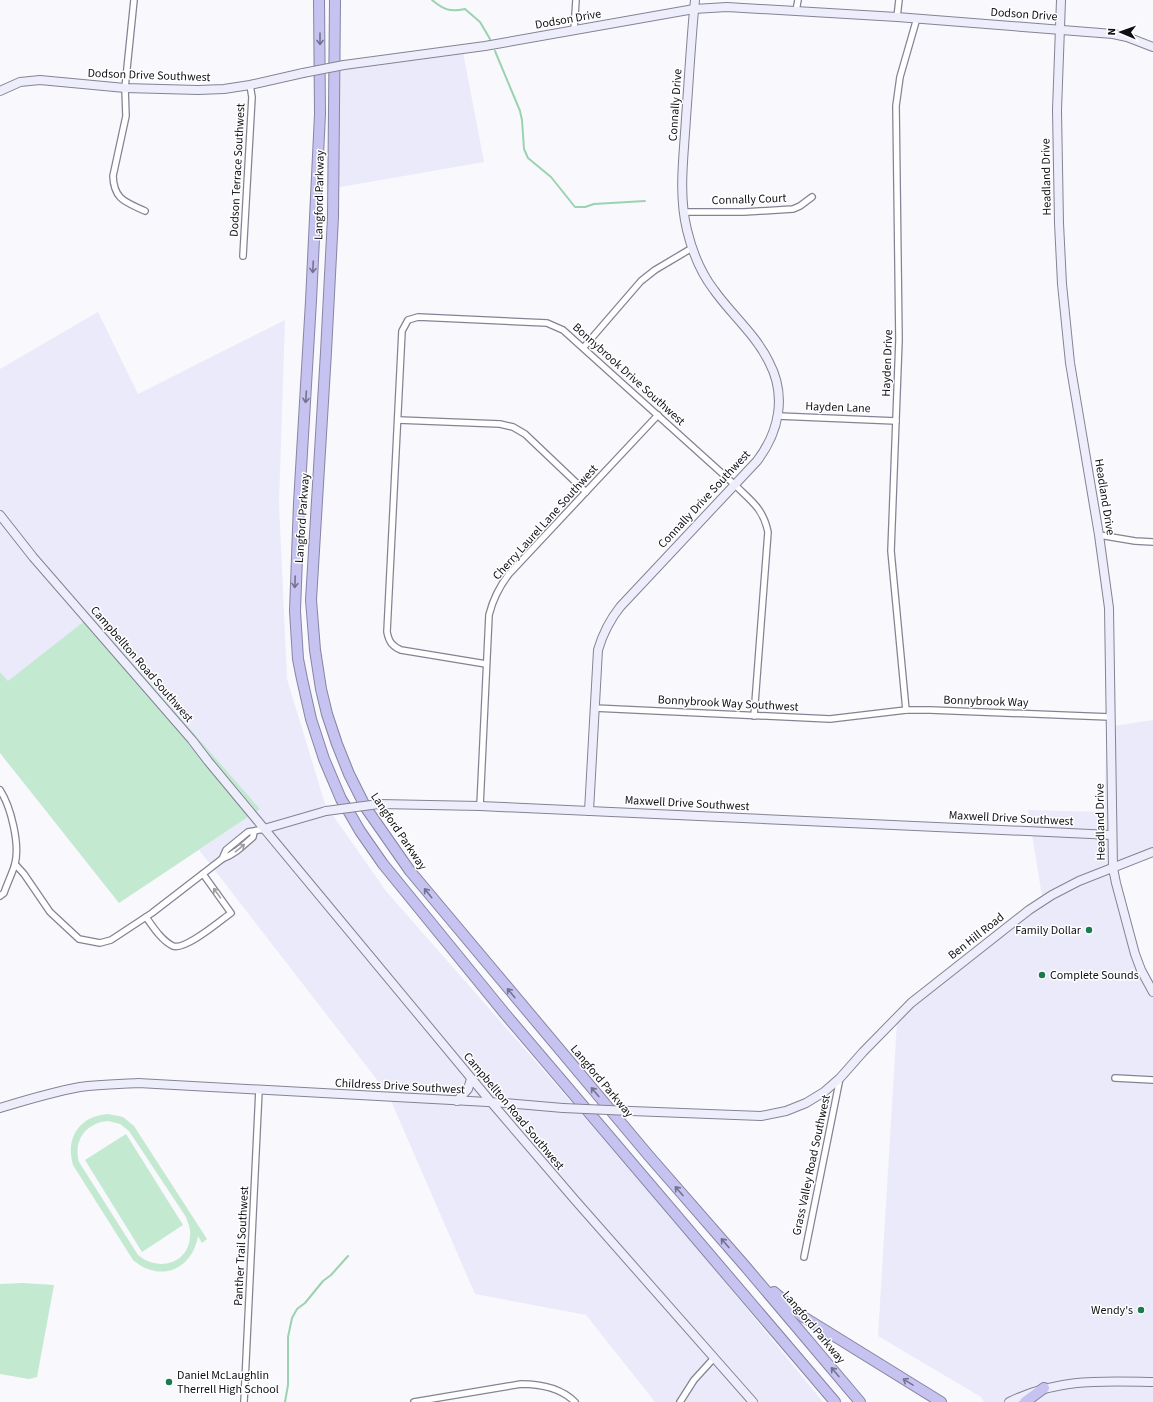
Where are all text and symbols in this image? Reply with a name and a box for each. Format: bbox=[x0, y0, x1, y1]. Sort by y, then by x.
street label: Dodson Drive bbox=[990, 4, 1058, 25]
street label: Dodson Drive bbox=[534, 5, 603, 34]
north arrow bbox=[1101, 12, 1141, 52]
text: N bbox=[1104, 28, 1119, 36]
one-way arrow bbox=[316, 32, 324, 45]
street label: Dodson Drive Southwest bbox=[87, 65, 211, 86]
street label: Connally Drive bbox=[664, 68, 687, 142]
street label: Dodson Terrace Southwest bbox=[226, 103, 249, 237]
street label: Headland Drive bbox=[1037, 138, 1056, 216]
street label: Langford Parkway bbox=[310, 149, 329, 240]
street label: Connally Court bbox=[711, 190, 787, 209]
one-way arrow bbox=[309, 260, 317, 273]
street label: Bonnybrook Drive Southwest bbox=[569, 319, 689, 430]
street label: Hayden Drive bbox=[878, 329, 897, 397]
one-way arrow bbox=[302, 390, 309, 403]
street label: Hayden Lane bbox=[805, 398, 871, 417]
street label: Connally Drive Southwest bbox=[654, 447, 754, 552]
street label: Headland Drive bbox=[1090, 458, 1119, 537]
street label: Cherry Laurel Lane Southwest bbox=[489, 461, 602, 584]
street label: Langford Parkway bbox=[291, 472, 314, 564]
one-way arrow bbox=[292, 575, 299, 588]
street label: Campbellton Road Southwest bbox=[86, 602, 197, 726]
street label: Bonnybrook Way Southwest bbox=[657, 691, 799, 716]
street label: Bonnybrook Way bbox=[943, 692, 1029, 711]
street label: Headland Drive bbox=[1091, 783, 1110, 861]
street label: Langford Parkway bbox=[366, 789, 431, 874]
street label: Maxwell Drive Southwest bbox=[624, 792, 750, 815]
street label: Maxwell Drive Southwest bbox=[948, 807, 1074, 830]
one-way arrow bbox=[235, 843, 246, 852]
one-way arrow bbox=[423, 887, 432, 898]
one-way arrow bbox=[213, 888, 221, 899]
street label: Ben Hill Road bbox=[945, 909, 1008, 964]
place label: Family Dollar bbox=[1015, 922, 1082, 939]
marker: Family Dollar bbox=[1084, 925, 1094, 935]
place label: Complete Sounds bbox=[1050, 967, 1139, 984]
marker: Complete Sounds bbox=[1037, 970, 1047, 980]
one-way arrow bbox=[506, 987, 515, 998]
street label: Langford Parkway bbox=[566, 1041, 637, 1122]
street label: Campbellton Road Southwest bbox=[459, 1049, 568, 1174]
street label: Childress Drive Southwest bbox=[334, 1075, 465, 1098]
one-way arrow bbox=[590, 1087, 599, 1097]
street label: Grass Valley Road Southwest bbox=[788, 1093, 835, 1237]
one-way arrow bbox=[675, 1185, 684, 1196]
street label: Panther Trail Southwest bbox=[230, 1186, 253, 1306]
one-way arrow bbox=[721, 1237, 730, 1248]
street label: Langford Parkway bbox=[778, 1287, 849, 1368]
place label: Wendy's bbox=[1091, 1302, 1133, 1319]
marker: Wendy's bbox=[1136, 1305, 1146, 1315]
place label: Daniel McLaughlin Therrell High School bbox=[177, 1367, 279, 1398]
one-way arrow bbox=[830, 1367, 839, 1378]
marker: Daniel McLaughlin Therrell High School bbox=[164, 1377, 174, 1387]
one-way arrow bbox=[902, 1377, 914, 1385]

